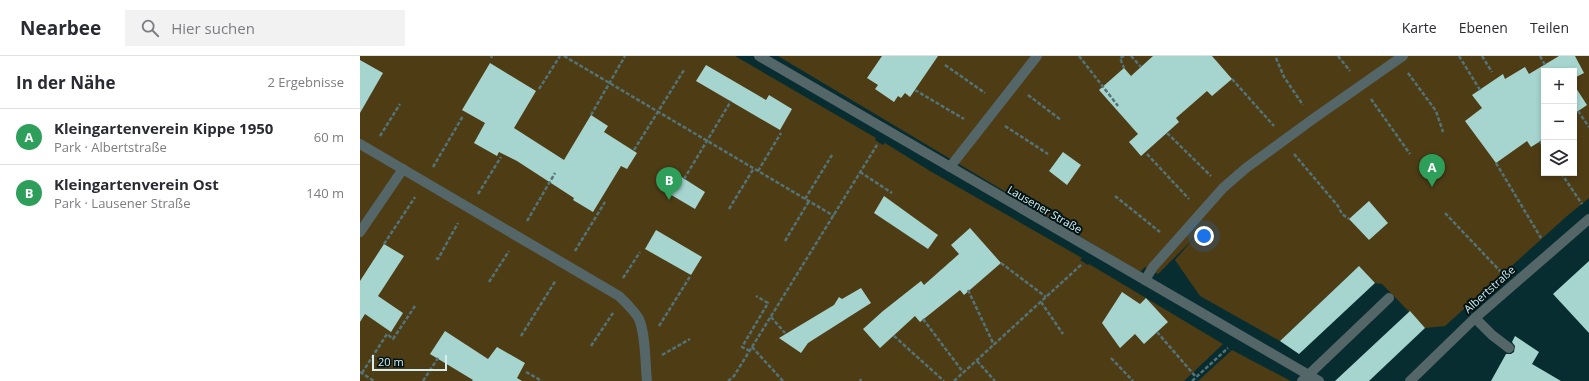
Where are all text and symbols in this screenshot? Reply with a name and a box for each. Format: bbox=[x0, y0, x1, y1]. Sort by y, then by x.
search box bbox=[125, 10, 405, 46]
text: Nearbee bbox=[20, 15, 101, 41]
icon: search bbox=[139, 17, 161, 39]
text: Hier suchen bbox=[171, 18, 255, 38]
text: Karte bbox=[1402, 18, 1437, 37]
text: Ebenen bbox=[1459, 18, 1508, 37]
text: Teilen bbox=[1530, 18, 1569, 37]
map controls bbox=[1541, 68, 1577, 176]
button: + bbox=[1541, 68, 1577, 104]
text: In der Nähe bbox=[16, 71, 115, 94]
text: 2 Ergebnisse bbox=[267, 73, 344, 91]
button: − bbox=[1541, 104, 1577, 140]
text: Kleingartenverein Kippe 1950 bbox=[54, 118, 273, 138]
text: A bbox=[25, 128, 33, 146]
text: 60 m bbox=[314, 128, 344, 146]
text: Park · Albertstraße bbox=[54, 138, 167, 156]
button: layers bbox=[1541, 140, 1577, 176]
pin: A bbox=[1419, 154, 1445, 187]
pin: B bbox=[656, 167, 682, 200]
text: Kleingartenverein Ost bbox=[54, 174, 219, 194]
street label: Lausener Straße bbox=[1005, 182, 1085, 236]
text: B bbox=[25, 184, 33, 202]
text: 140 m bbox=[306, 184, 344, 202]
text: Park · Lausener Straße bbox=[54, 194, 191, 212]
your location bbox=[1194, 226, 1214, 246]
street label: Albertstraße bbox=[1460, 262, 1518, 316]
scale bar bbox=[372, 353, 447, 372]
text: 20 m bbox=[378, 354, 404, 369]

